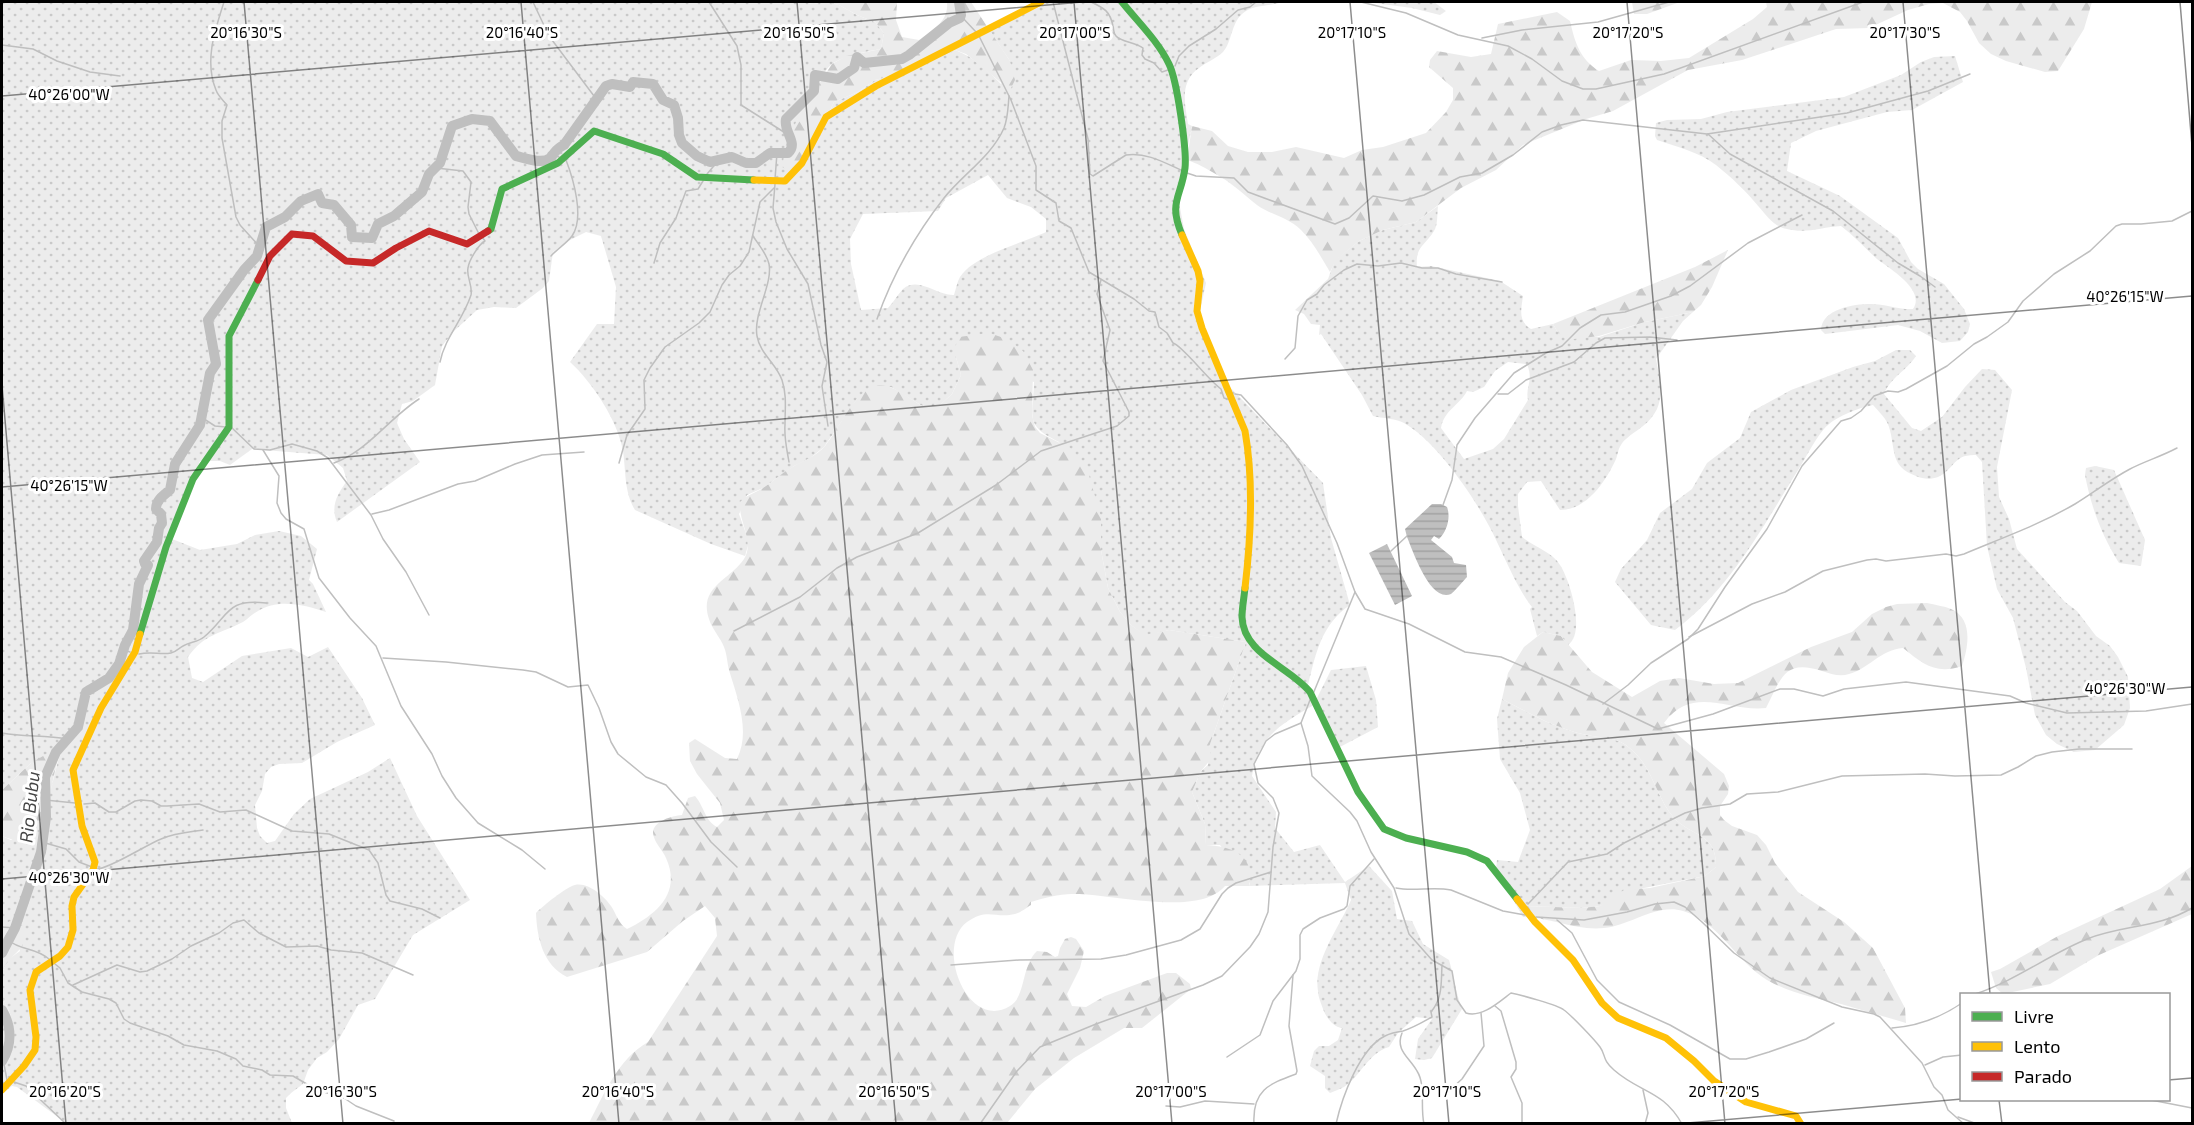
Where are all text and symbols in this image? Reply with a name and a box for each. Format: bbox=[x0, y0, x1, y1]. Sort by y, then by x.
text: 20°16'30"S bbox=[210, 23, 282, 41]
text: 20°16'40"S bbox=[486, 23, 558, 41]
text: 20°16'50"S bbox=[763, 23, 835, 41]
text: 20°17'00"S bbox=[1039, 23, 1111, 41]
text: 20°17'10"S bbox=[1318, 23, 1386, 41]
text: 20°17'20"S bbox=[1593, 23, 1663, 41]
text: 20°17'30"S bbox=[1870, 23, 1940, 41]
text: 40°26'00"W bbox=[28, 85, 110, 103]
text: 40°26'15"W bbox=[2086, 287, 2164, 305]
text: 40°26'15"W bbox=[30, 476, 108, 494]
text: 40°26'30"W bbox=[2085, 679, 2165, 697]
water label: Rio Bubu bbox=[14, 770, 44, 844]
text: 40°26'30"W bbox=[29, 868, 109, 886]
legend bbox=[1960, 993, 2170, 1101]
text: Livre bbox=[2014, 1005, 2054, 1027]
text: Lento bbox=[2014, 1035, 2060, 1057]
text: Parado bbox=[2014, 1065, 2072, 1087]
text: 20°16'20"S bbox=[29, 1082, 101, 1100]
text: 20°16'30"S bbox=[305, 1082, 377, 1100]
text: 20°16'40"S bbox=[582, 1082, 654, 1100]
text: 20°16'50"S bbox=[858, 1082, 930, 1100]
text: 20°17'00"S bbox=[1135, 1082, 1207, 1100]
text: 20°17'10"S bbox=[1413, 1082, 1481, 1100]
text: 20°17'20"S bbox=[1689, 1082, 1759, 1100]

